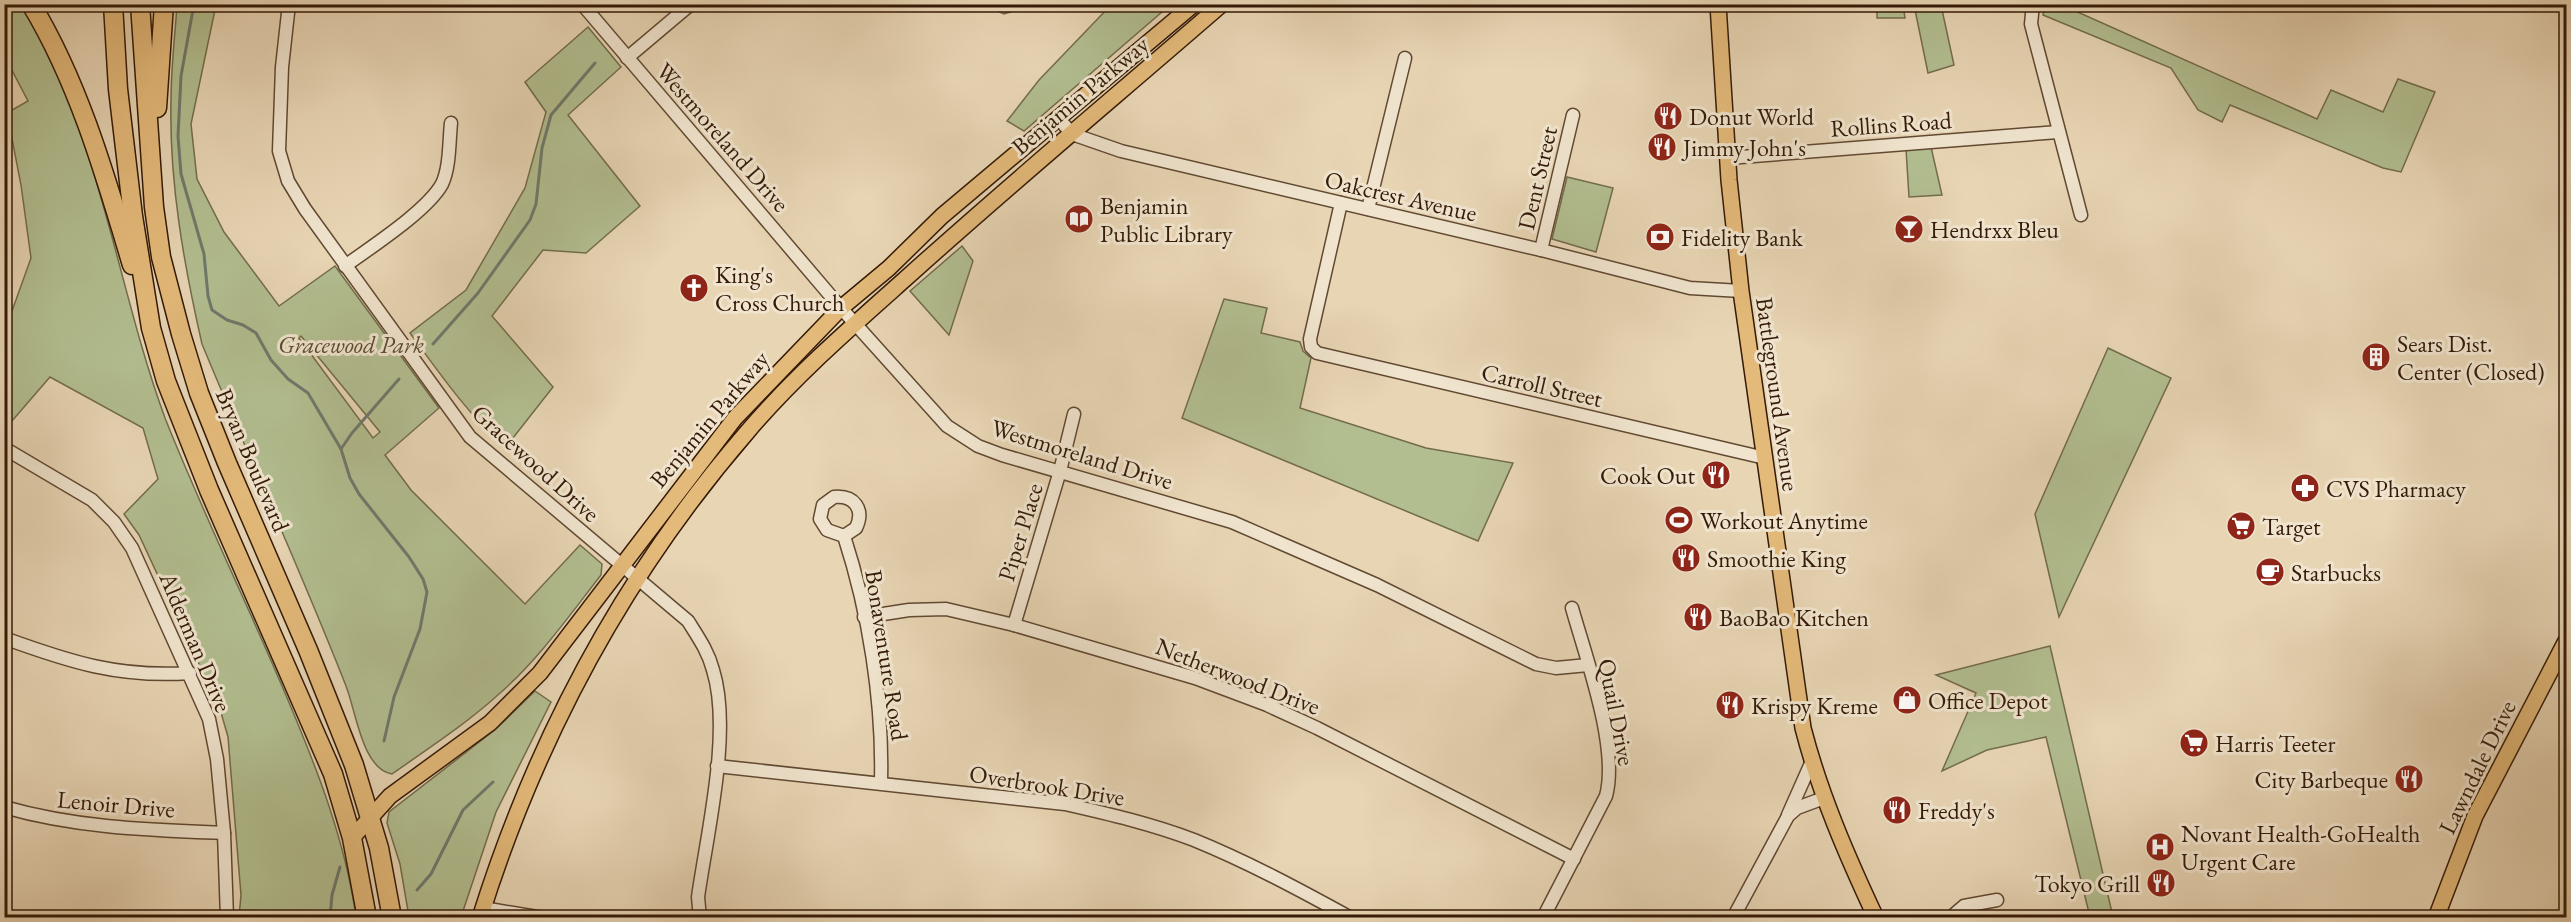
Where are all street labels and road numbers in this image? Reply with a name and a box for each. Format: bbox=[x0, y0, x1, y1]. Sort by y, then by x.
street label: Benjamin Parkway bbox=[1005, 28, 1155, 162]
street label: Westmoreland Drive bbox=[650, 56, 796, 218]
street label: Rollins Road bbox=[1829, 104, 1954, 144]
street label: Dent Street bbox=[1510, 123, 1564, 233]
street label: Oakcrest Avenue bbox=[1322, 163, 1480, 229]
street label: Battleground Avenue bbox=[1749, 295, 1807, 493]
street label: Benjamin Parkway bbox=[642, 344, 776, 494]
street label: Carroll Street bbox=[1478, 356, 1606, 414]
street label: Bryan Boulevard bbox=[209, 384, 297, 537]
street label: Gracewood Drive bbox=[466, 397, 606, 529]
street label: Westmoreland Drive bbox=[987, 412, 1177, 496]
street label: Piper Place bbox=[990, 479, 1050, 585]
street label: Alderman Drive bbox=[152, 567, 239, 717]
street label: Bonaventure Road bbox=[858, 567, 916, 743]
street label: Netherwood Drive bbox=[1151, 630, 1325, 722]
street label: Quail Drive bbox=[1591, 656, 1643, 768]
street label: Lawndale Drive bbox=[2431, 695, 2523, 839]
street label: Overbrook Drive bbox=[967, 757, 1127, 813]
street label: Lenoir Drive bbox=[56, 783, 176, 825]

